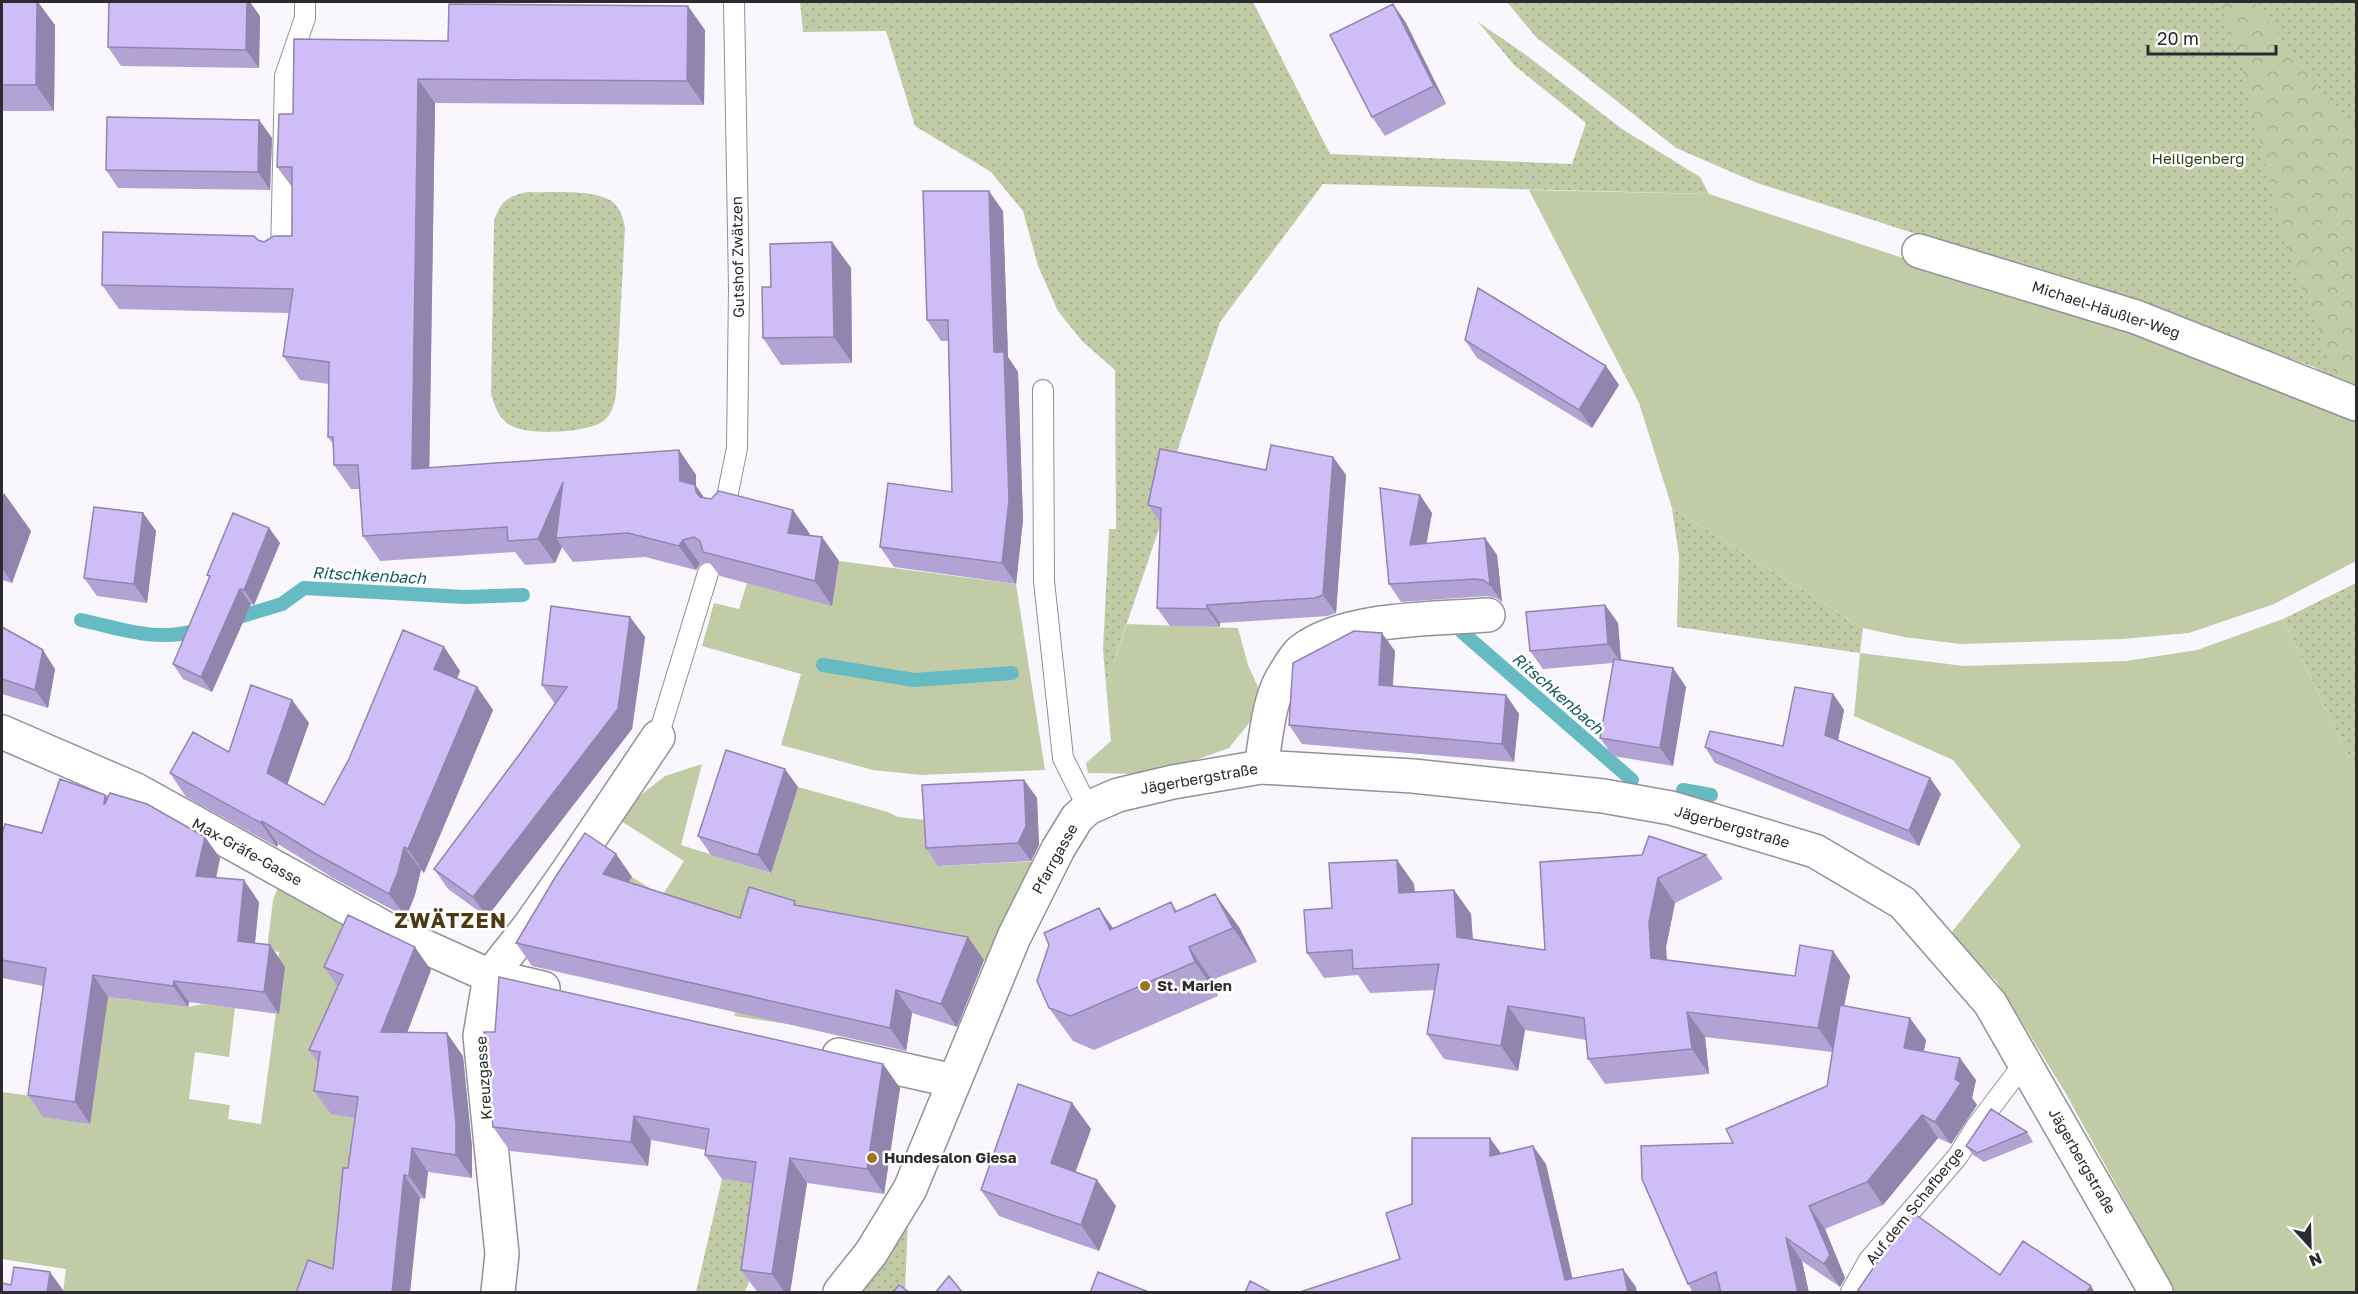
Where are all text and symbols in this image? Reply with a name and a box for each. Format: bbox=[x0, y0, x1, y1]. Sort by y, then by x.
scale bar bbox=[2148, 18, 2276, 56]
text: 20 m bbox=[2157, 27, 2199, 49]
park label: Heiligenberg bbox=[2152, 149, 2244, 167]
street label: Gutshof Zwätzen bbox=[727, 196, 747, 318]
street label: Michael-Häußler-Weg bbox=[2030, 277, 2183, 342]
water label: Ritschkenbach bbox=[312, 562, 428, 588]
water label: Ritschkenbach bbox=[1508, 648, 1608, 739]
street label: Jägerbergstraße bbox=[1139, 759, 1259, 797]
street label: Jägerbergstraße bbox=[1673, 801, 1792, 851]
street label: Max-Gräfe-Gasse bbox=[189, 813, 306, 889]
street label: Pfarrgasse bbox=[1027, 820, 1081, 897]
district label: ZWÄTZEN bbox=[394, 907, 508, 933]
place label: St. Marien bbox=[1157, 976, 1232, 994]
marker: St. Marien bbox=[1138, 979, 1152, 993]
street label: Kreuzgasse bbox=[471, 1035, 495, 1120]
street label: Jägerbergstraße bbox=[2045, 1104, 2121, 1217]
street label: Auf dem Schafberge bbox=[1861, 1143, 1967, 1268]
place label: Hundesalon Giesa bbox=[884, 1148, 1017, 1166]
marker: Hundesalon Giesa bbox=[865, 1151, 879, 1165]
north arrow bbox=[2280, 1216, 2340, 1276]
text: N bbox=[2306, 1248, 2325, 1271]

